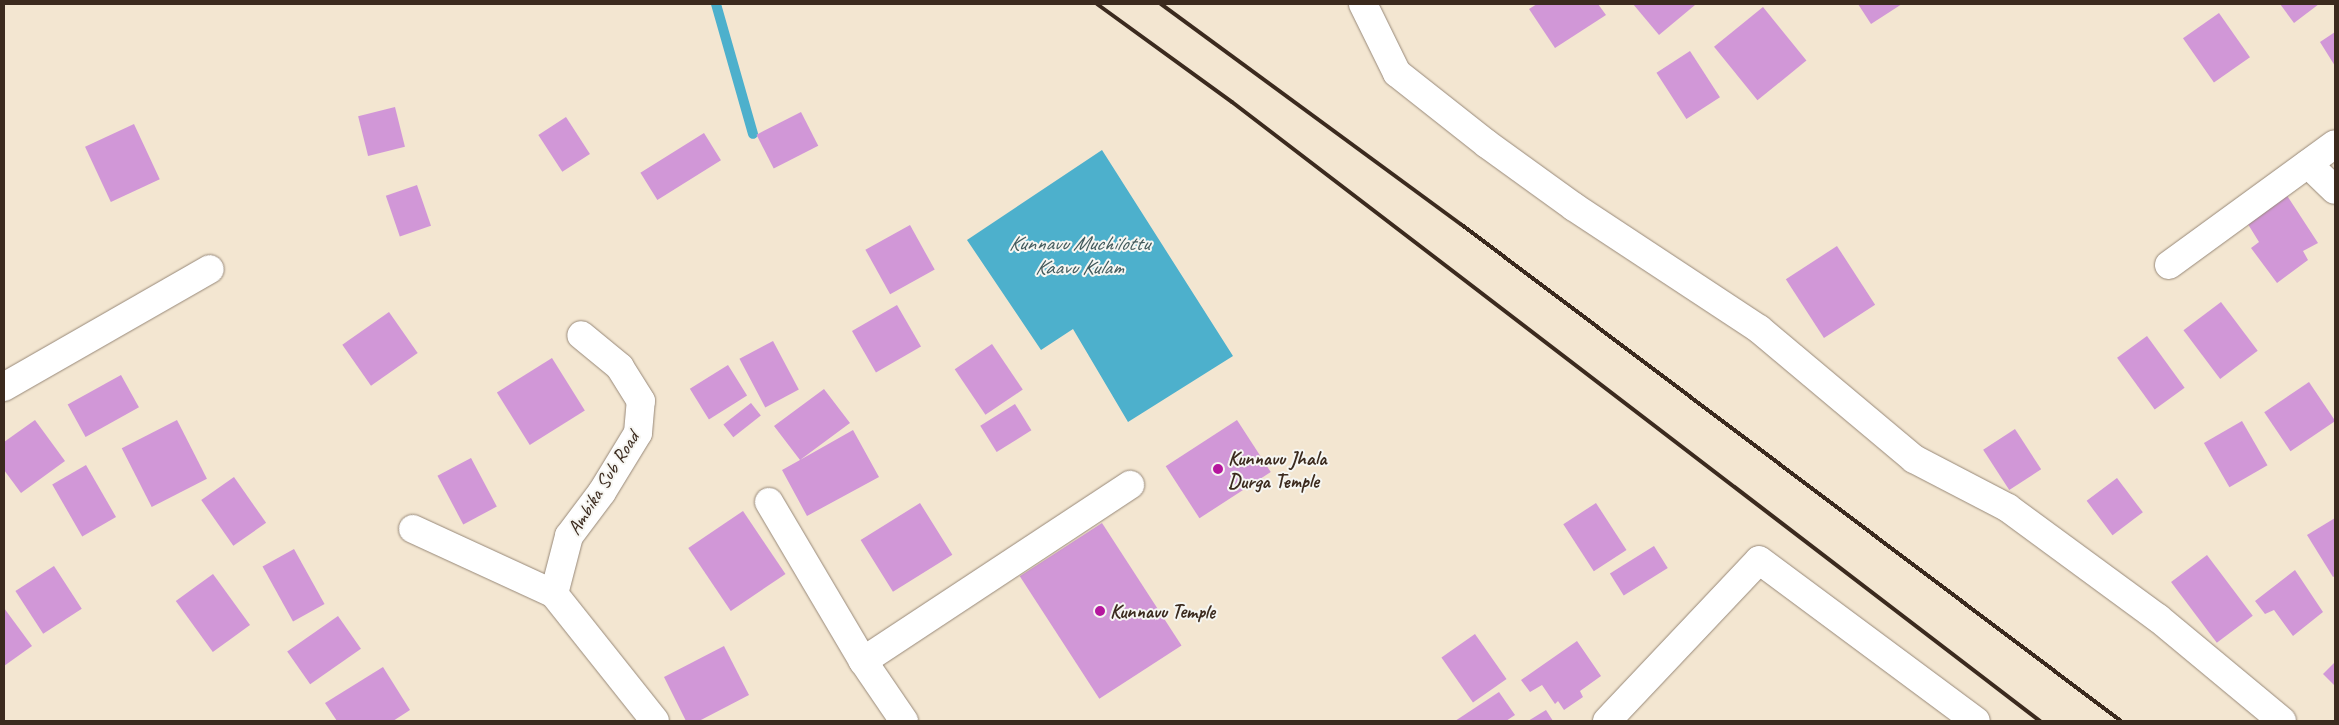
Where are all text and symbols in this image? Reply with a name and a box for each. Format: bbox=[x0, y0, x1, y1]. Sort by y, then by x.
water label: Kunnavu Muchilottu Kaavu Kulam bbox=[1009, 230, 1149, 280]
street label: Ambika Sub Road bbox=[562, 427, 644, 539]
place label: Kunnavu Jhala Durga Temple bbox=[1228, 446, 1326, 493]
marker: Kunnavu Jhala Durga Temple bbox=[1212, 463, 1224, 475]
place label: Kunnavu Temple bbox=[1110, 599, 1215, 623]
marker: Kunnavu Temple bbox=[1094, 605, 1106, 617]

